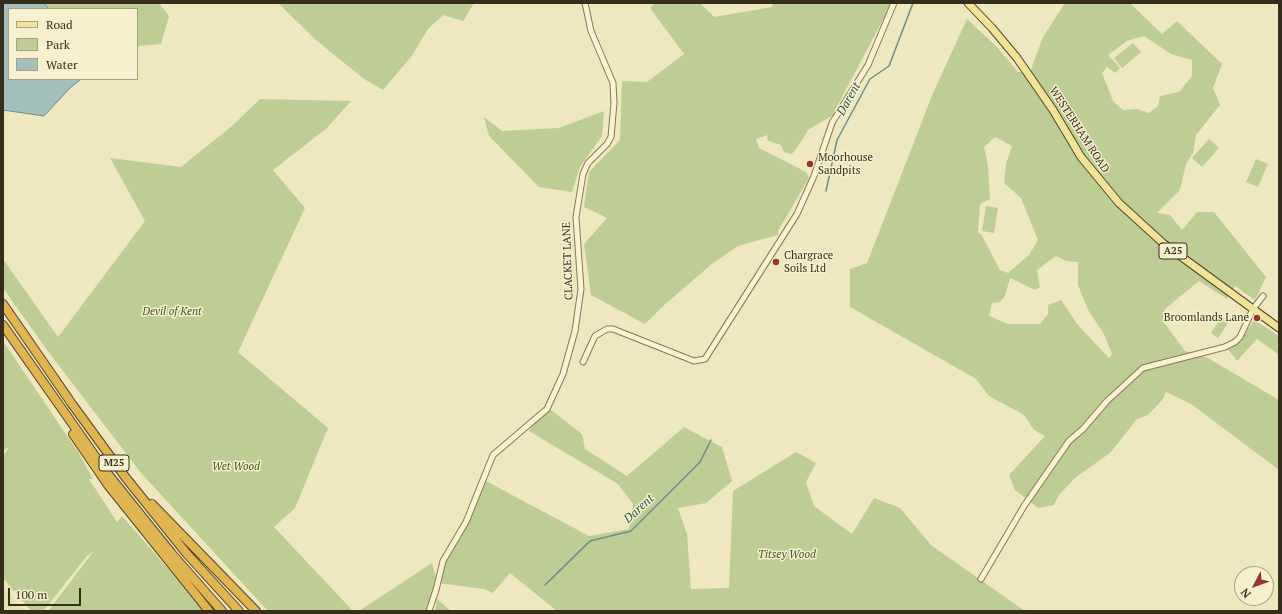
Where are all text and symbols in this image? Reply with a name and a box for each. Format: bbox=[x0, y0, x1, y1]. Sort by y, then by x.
legend bbox=[8, 8, 138, 80]
text: Road bbox=[46, 17, 73, 32]
text: Park bbox=[46, 37, 70, 52]
text: Water bbox=[46, 57, 78, 72]
water label: Darent bbox=[834, 80, 864, 118]
street label: WESTERHAM ROAD bbox=[1046, 84, 1112, 176]
place label: Moorhouse Sandpits bbox=[818, 151, 873, 177]
marker: Moorhouse Sandpits bbox=[805, 159, 815, 169]
street label: CLACKET LANE bbox=[560, 222, 576, 300]
road number: A25 bbox=[1159, 243, 1187, 259]
place label: Chargrace Soils Ltd bbox=[784, 249, 833, 275]
marker: Chargrace Soils Ltd bbox=[771, 257, 781, 267]
park label: Devil of Kent bbox=[142, 305, 202, 319]
place label: Broomlands Lane bbox=[1164, 311, 1249, 325]
marker: Broomlands Lane bbox=[1252, 313, 1262, 323]
road number: M25 bbox=[99, 455, 129, 471]
park label: Wet Wood bbox=[212, 460, 260, 474]
water label: Darent bbox=[621, 492, 657, 526]
park label: Titsey Wood bbox=[758, 548, 816, 562]
north arrow bbox=[1234, 566, 1274, 606]
scale bar bbox=[10, 580, 83, 606]
text: N bbox=[1238, 585, 1254, 601]
text: 100 m bbox=[15, 587, 47, 602]

